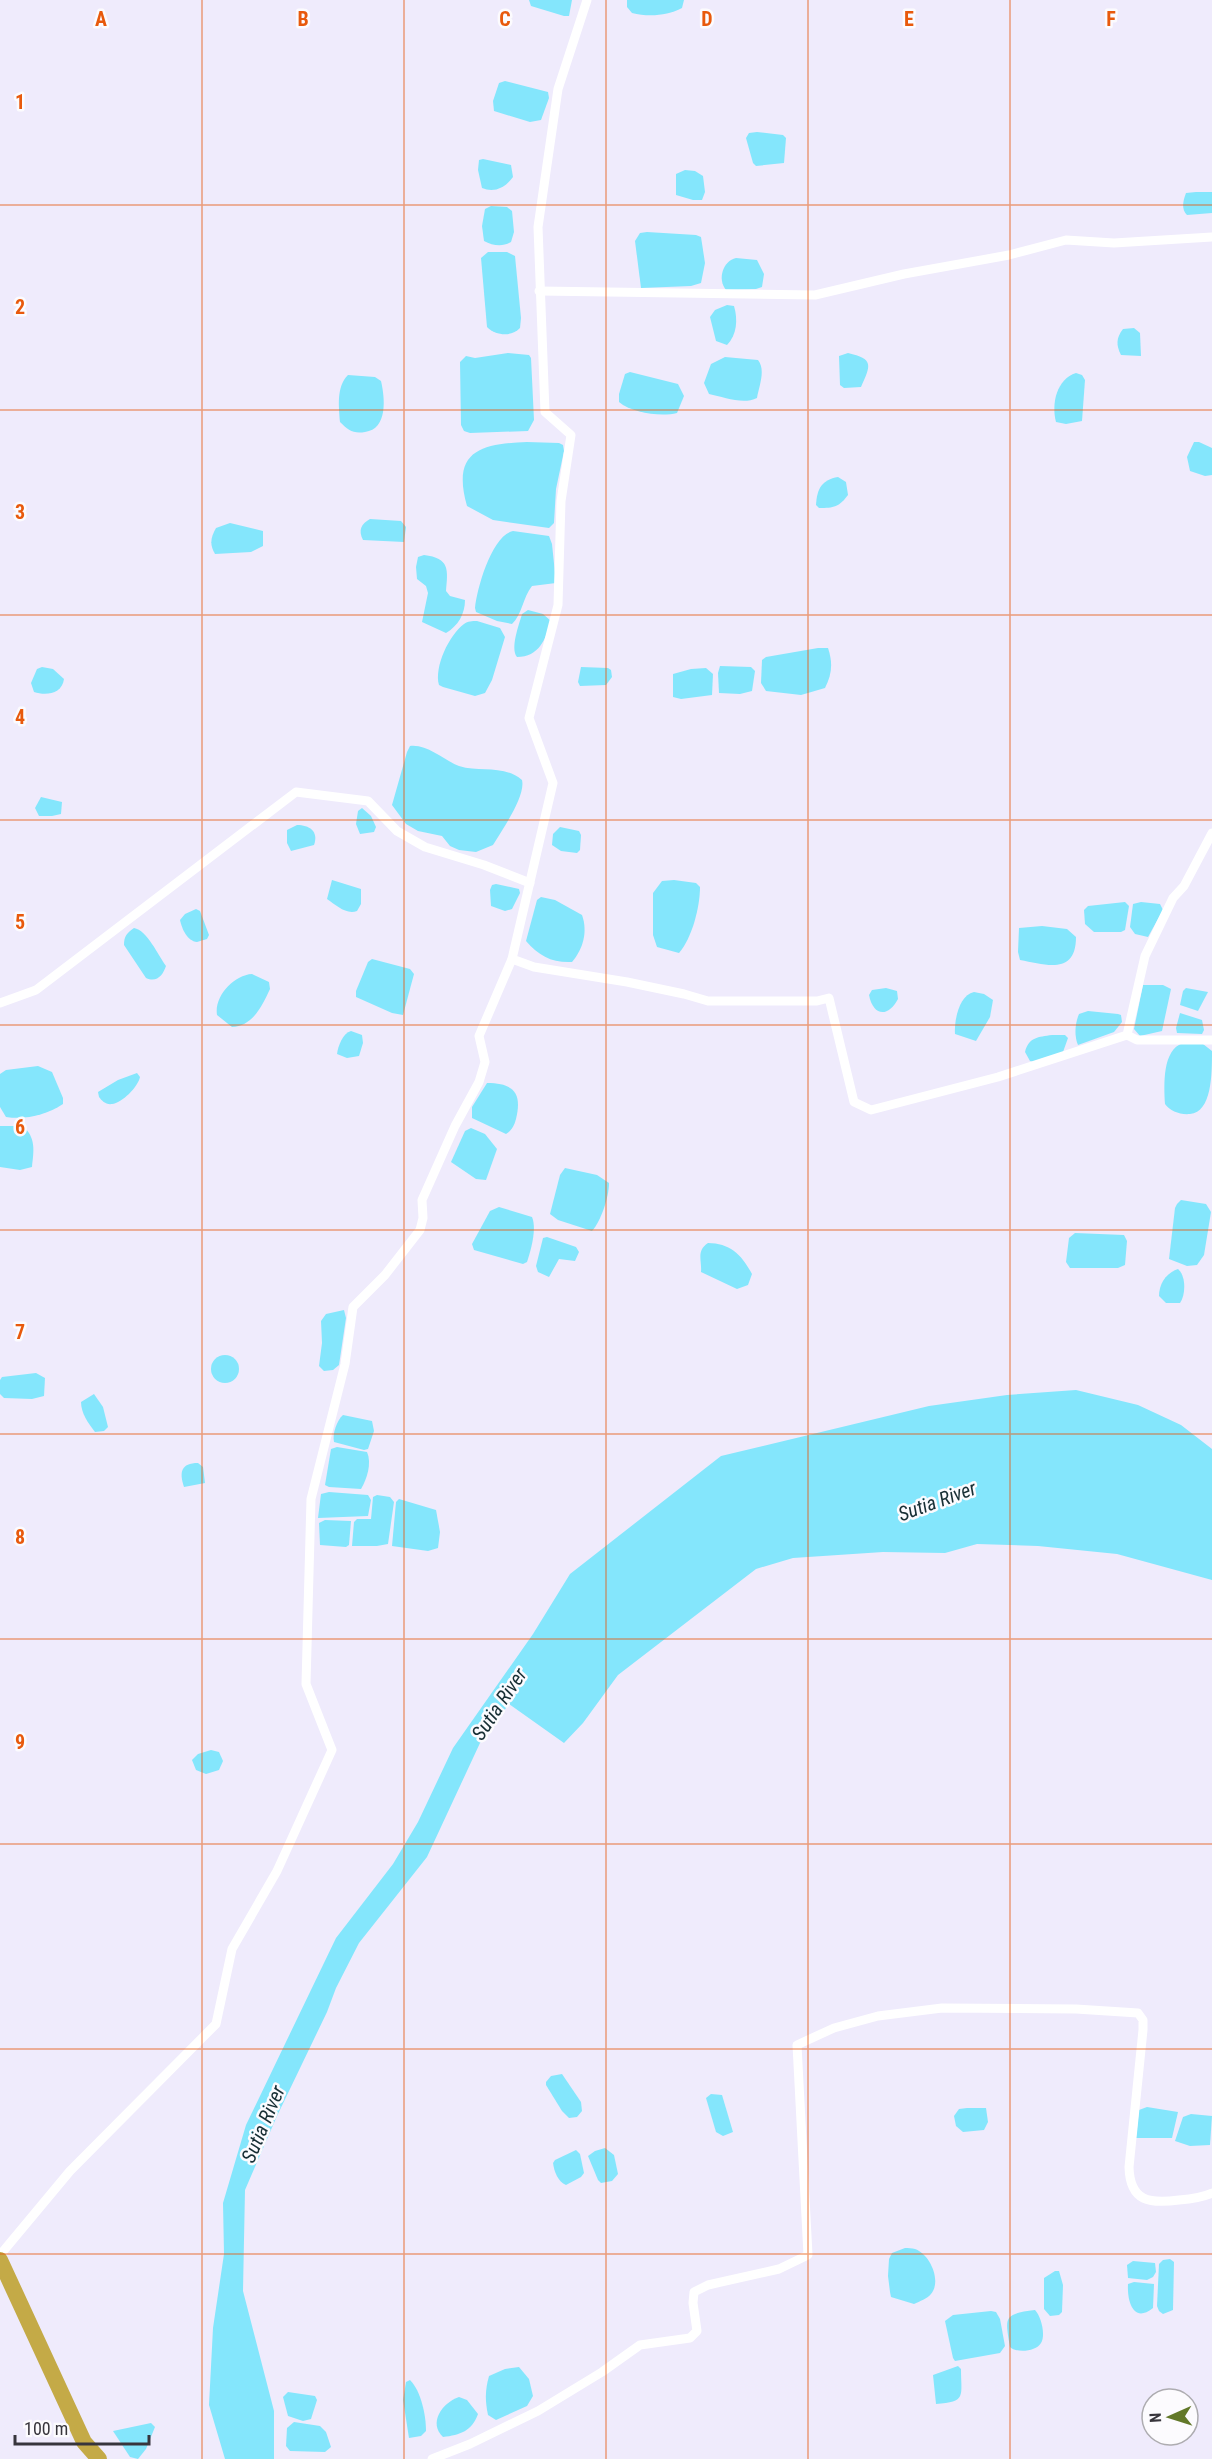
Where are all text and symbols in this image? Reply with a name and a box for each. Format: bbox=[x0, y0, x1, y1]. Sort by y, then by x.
text: A bbox=[95, 7, 107, 31]
text: B bbox=[297, 7, 309, 31]
text: C bbox=[499, 7, 511, 31]
text: D bbox=[701, 7, 713, 31]
text: E bbox=[904, 7, 914, 31]
text: F bbox=[1106, 7, 1116, 31]
text: 1 bbox=[15, 90, 25, 114]
text: 2 bbox=[15, 295, 25, 319]
text: 3 bbox=[15, 500, 25, 524]
text: 4 bbox=[15, 705, 25, 729]
text: 5 bbox=[15, 910, 25, 934]
text: 6 bbox=[15, 1115, 25, 1139]
text: 7 bbox=[15, 1320, 25, 1344]
water label: Sutia River bbox=[895, 1475, 980, 1526]
text: 8 bbox=[15, 1525, 25, 1549]
water label: Sutia River bbox=[466, 1663, 532, 1744]
text: 9 bbox=[15, 1730, 25, 1754]
water label: Sutia River bbox=[236, 2081, 290, 2166]
north arrow bbox=[1140, 2387, 1200, 2447]
scale bar bbox=[15, 2408, 148, 2446]
text: N bbox=[1146, 2412, 1165, 2423]
text: 100 m bbox=[24, 2418, 68, 2439]

